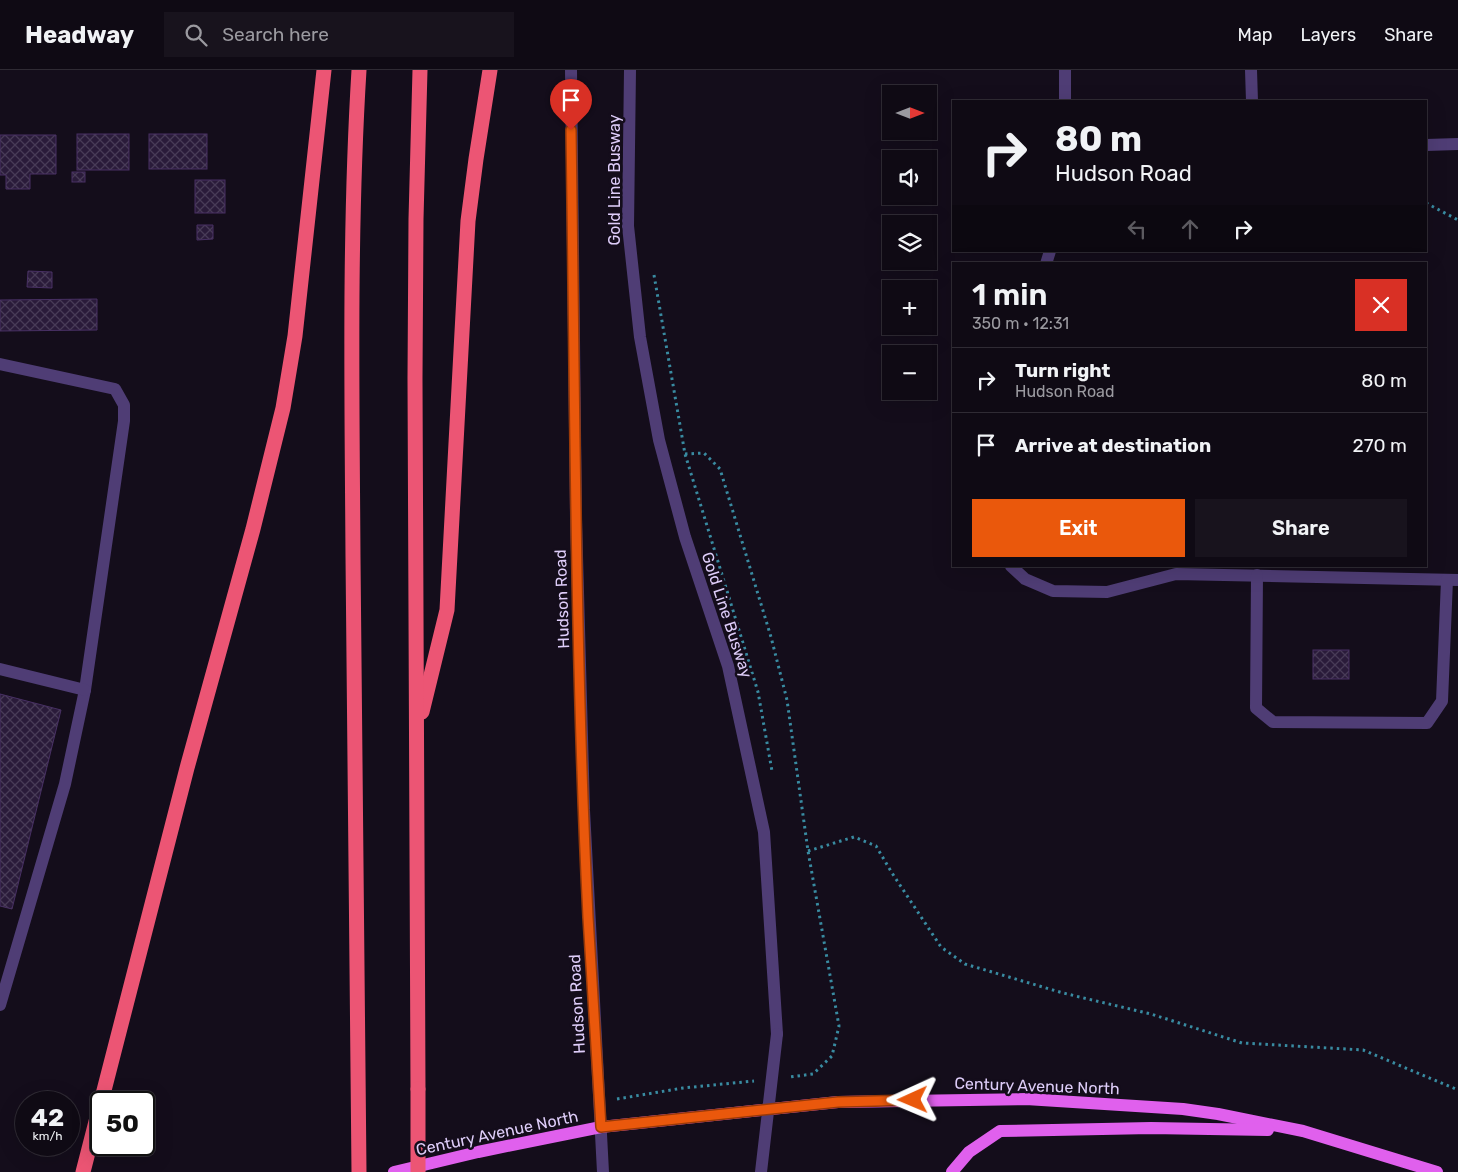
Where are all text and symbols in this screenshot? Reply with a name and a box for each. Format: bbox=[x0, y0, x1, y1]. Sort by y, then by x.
search box bbox=[164, 12, 514, 57]
text: Headway bbox=[25, 21, 134, 49]
icon: search bbox=[182, 21, 210, 49]
text: Search here bbox=[222, 23, 329, 46]
text: Map bbox=[1238, 24, 1273, 46]
text: Layers bbox=[1301, 24, 1356, 46]
text: Share bbox=[1384, 24, 1433, 46]
pin bbox=[550, 79, 592, 130]
north arrow bbox=[882, 85, 938, 140]
map controls bbox=[882, 85, 937, 400]
icon: arrive bbox=[557, 86, 585, 114]
street label: Gold Line Busway bbox=[605, 114, 624, 246]
text: 80 m bbox=[1055, 118, 1142, 160]
icon: right bbox=[972, 120, 1037, 185]
button: sound bbox=[882, 150, 937, 205]
text: Hudson Road bbox=[1055, 160, 1192, 187]
button: layers bbox=[882, 215, 937, 270]
icon: left bbox=[1123, 215, 1151, 243]
icon: ahead bbox=[1176, 215, 1204, 243]
icon: right bbox=[1229, 215, 1257, 243]
text: 1 min bbox=[972, 277, 1047, 313]
button: close bbox=[1355, 279, 1407, 331]
button: + bbox=[882, 280, 937, 335]
text: 350 m · 12:31 bbox=[972, 314, 1069, 333]
button: − bbox=[882, 345, 937, 400]
text: Turn right bbox=[1015, 359, 1110, 382]
icon: right bbox=[972, 366, 1000, 394]
text: 80 m bbox=[1361, 369, 1407, 392]
text: Hudson Road bbox=[1015, 382, 1114, 401]
icon: arrive bbox=[972, 431, 1000, 459]
text: Arrive at destination bbox=[1015, 434, 1211, 457]
text: 270 m bbox=[1352, 434, 1407, 457]
button: Exit bbox=[972, 499, 1185, 557]
button: Share bbox=[1195, 499, 1407, 557]
street label: Hudson Road bbox=[551, 549, 573, 649]
street label: Gold Line Busway bbox=[698, 550, 756, 680]
street label: Hudson Road bbox=[565, 954, 589, 1054]
position arrow bbox=[886, 1073, 938, 1125]
street label: Century Avenue North bbox=[954, 1074, 1120, 1098]
speed limit sign: 50 bbox=[90, 1091, 155, 1156]
text: 42 bbox=[31, 1103, 64, 1132]
street label: Century Avenue North bbox=[414, 1107, 580, 1159]
text: km/h bbox=[33, 1129, 62, 1143]

